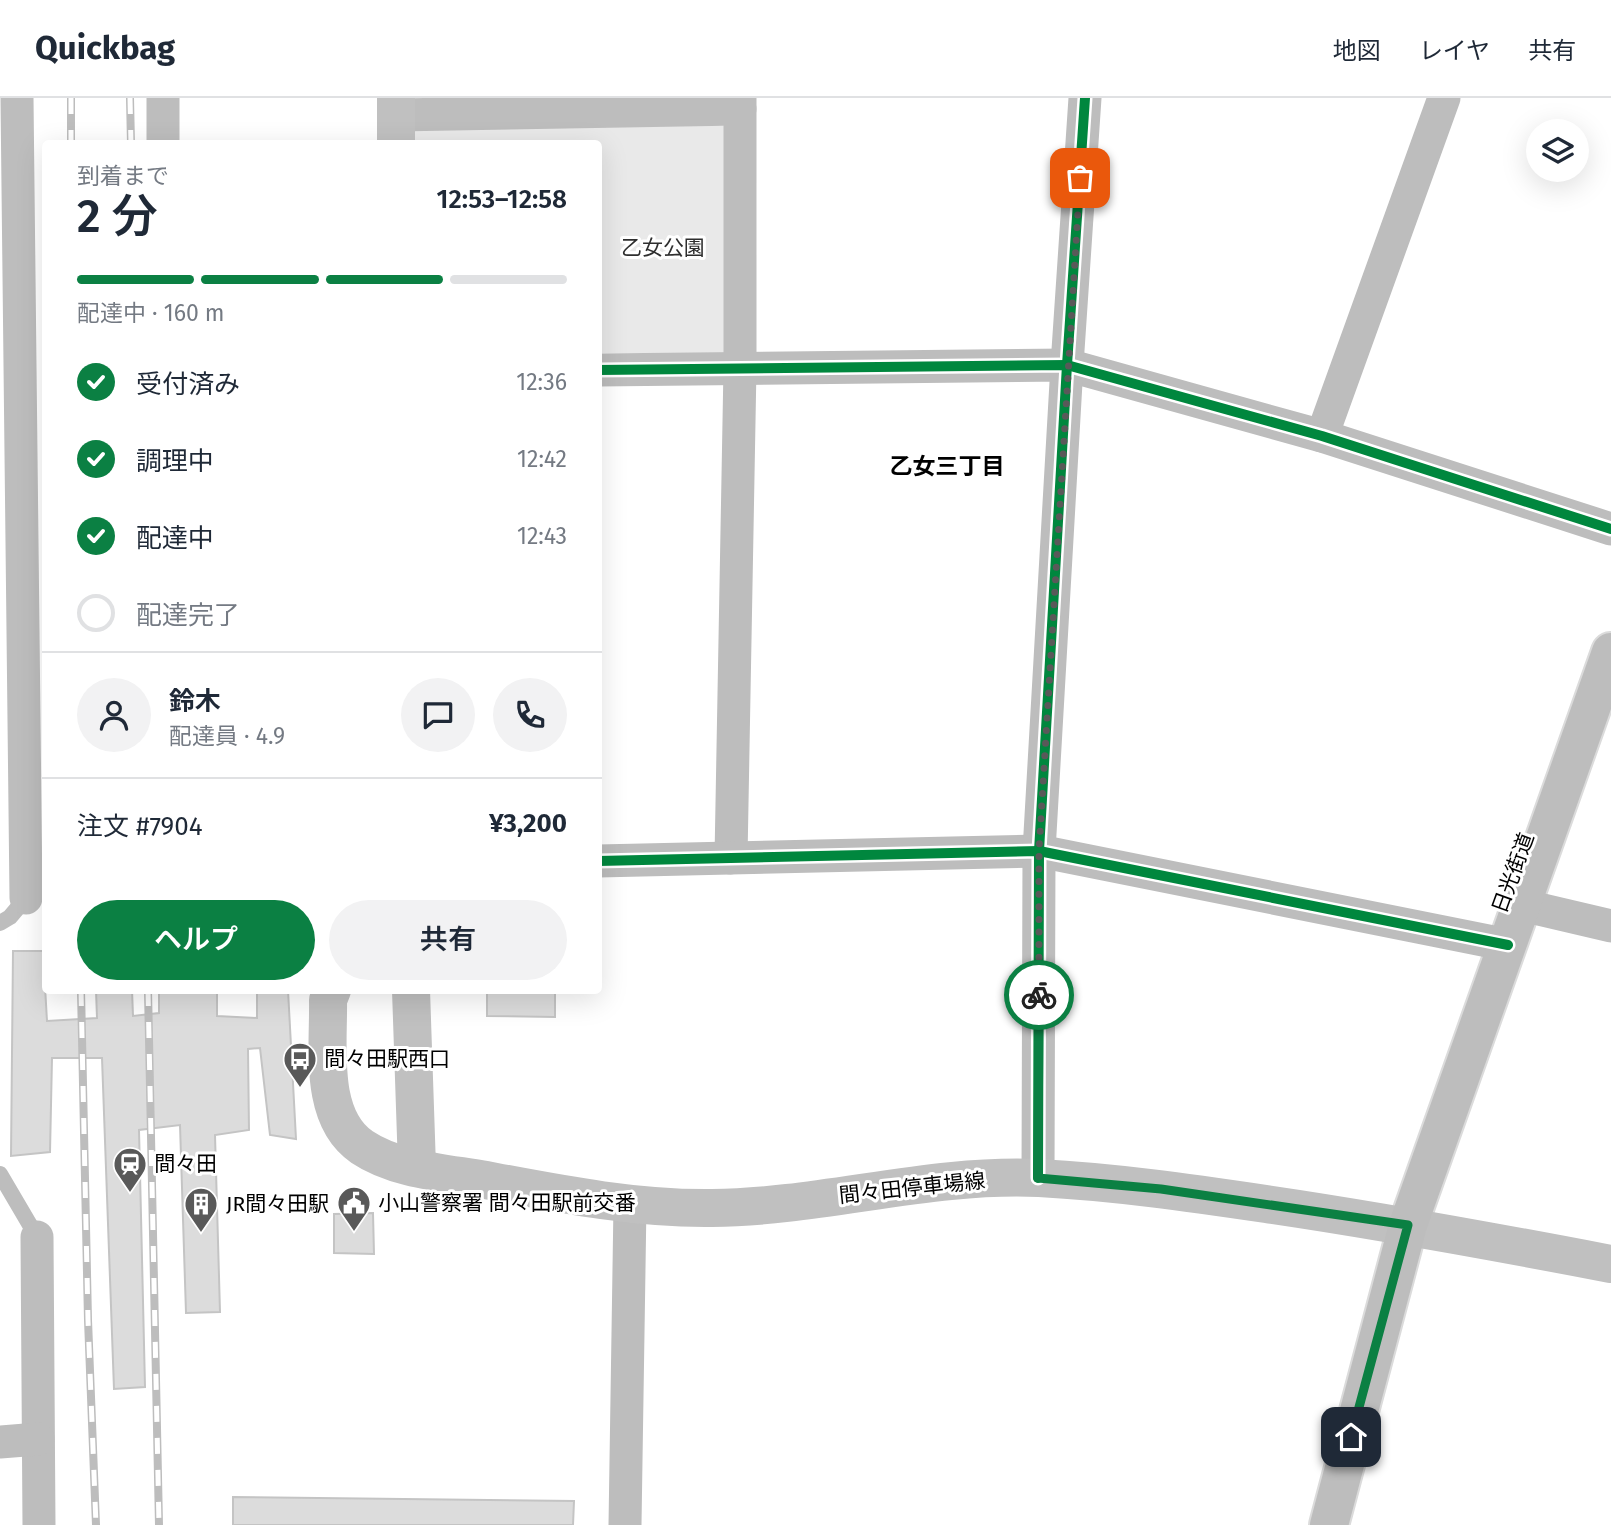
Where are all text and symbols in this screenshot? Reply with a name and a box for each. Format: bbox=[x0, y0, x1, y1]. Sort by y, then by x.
text: Quickbag bbox=[35, 28, 175, 68]
text: 地図 bbox=[1333, 37, 1381, 65]
text: レイヤ bbox=[1419, 37, 1490, 65]
text: 共有 bbox=[1528, 37, 1576, 65]
map controls bbox=[1526, 119, 1589, 182]
button: layers bbox=[1526, 119, 1589, 182]
pin bbox=[1050, 148, 1110, 208]
icon: bag bbox=[1061, 159, 1099, 197]
text: 到着まで bbox=[77, 162, 169, 190]
text: 12:53–12:58 bbox=[437, 184, 567, 215]
text: 2 分 bbox=[77, 189, 158, 244]
park label: 乙女公園 bbox=[621, 235, 705, 261]
text: 配達中 · 160 m bbox=[77, 299, 225, 327]
icon: check bbox=[77, 363, 115, 401]
text: 12:36 bbox=[516, 368, 567, 396]
text: 受付済み bbox=[136, 369, 240, 400]
icon: check bbox=[77, 440, 115, 478]
text: 12:42 bbox=[517, 445, 567, 473]
text: 調理中 bbox=[136, 446, 214, 477]
district label: 乙女三丁目 bbox=[890, 452, 1005, 480]
icon: check bbox=[77, 517, 115, 555]
text: 12:43 bbox=[517, 522, 567, 550]
text: 配達中 bbox=[136, 523, 214, 554]
text: 配達完了 bbox=[136, 600, 240, 631]
button: person bbox=[77, 678, 151, 752]
button: chat bbox=[401, 678, 475, 752]
button: phone bbox=[493, 678, 567, 752]
text: 鈴木 bbox=[169, 686, 221, 717]
text: 配達員 · 4.9 bbox=[169, 722, 285, 750]
text: ¥3,200 bbox=[489, 808, 567, 839]
text: 注文 #7904 bbox=[77, 811, 203, 842]
street label: 日光街道 bbox=[1486, 829, 1540, 917]
button: ヘルプ bbox=[77, 900, 315, 980]
button: 共有 bbox=[329, 900, 567, 980]
courier bbox=[1004, 960, 1074, 1030]
icon: bike bbox=[1020, 976, 1058, 1014]
bus stop icon: 間々田駅西口 bbox=[281, 1040, 319, 1089]
place label: 間々田駅西口 bbox=[324, 1046, 450, 1072]
station icon: 間々田 bbox=[111, 1145, 149, 1194]
place label: 間々田 bbox=[154, 1151, 217, 1177]
street label: 間々田停車場線 bbox=[838, 1167, 986, 1209]
public building icon: 小山警察署 間々田駅前交番 bbox=[335, 1184, 373, 1233]
building icon: JR間々田駅 bbox=[182, 1185, 220, 1234]
place label: 小山警察署 間々田駅前交番 bbox=[378, 1190, 636, 1216]
place label: JR間々田駅 bbox=[226, 1191, 329, 1217]
pin bbox=[1321, 1407, 1381, 1467]
icon: home bbox=[1332, 1418, 1370, 1456]

